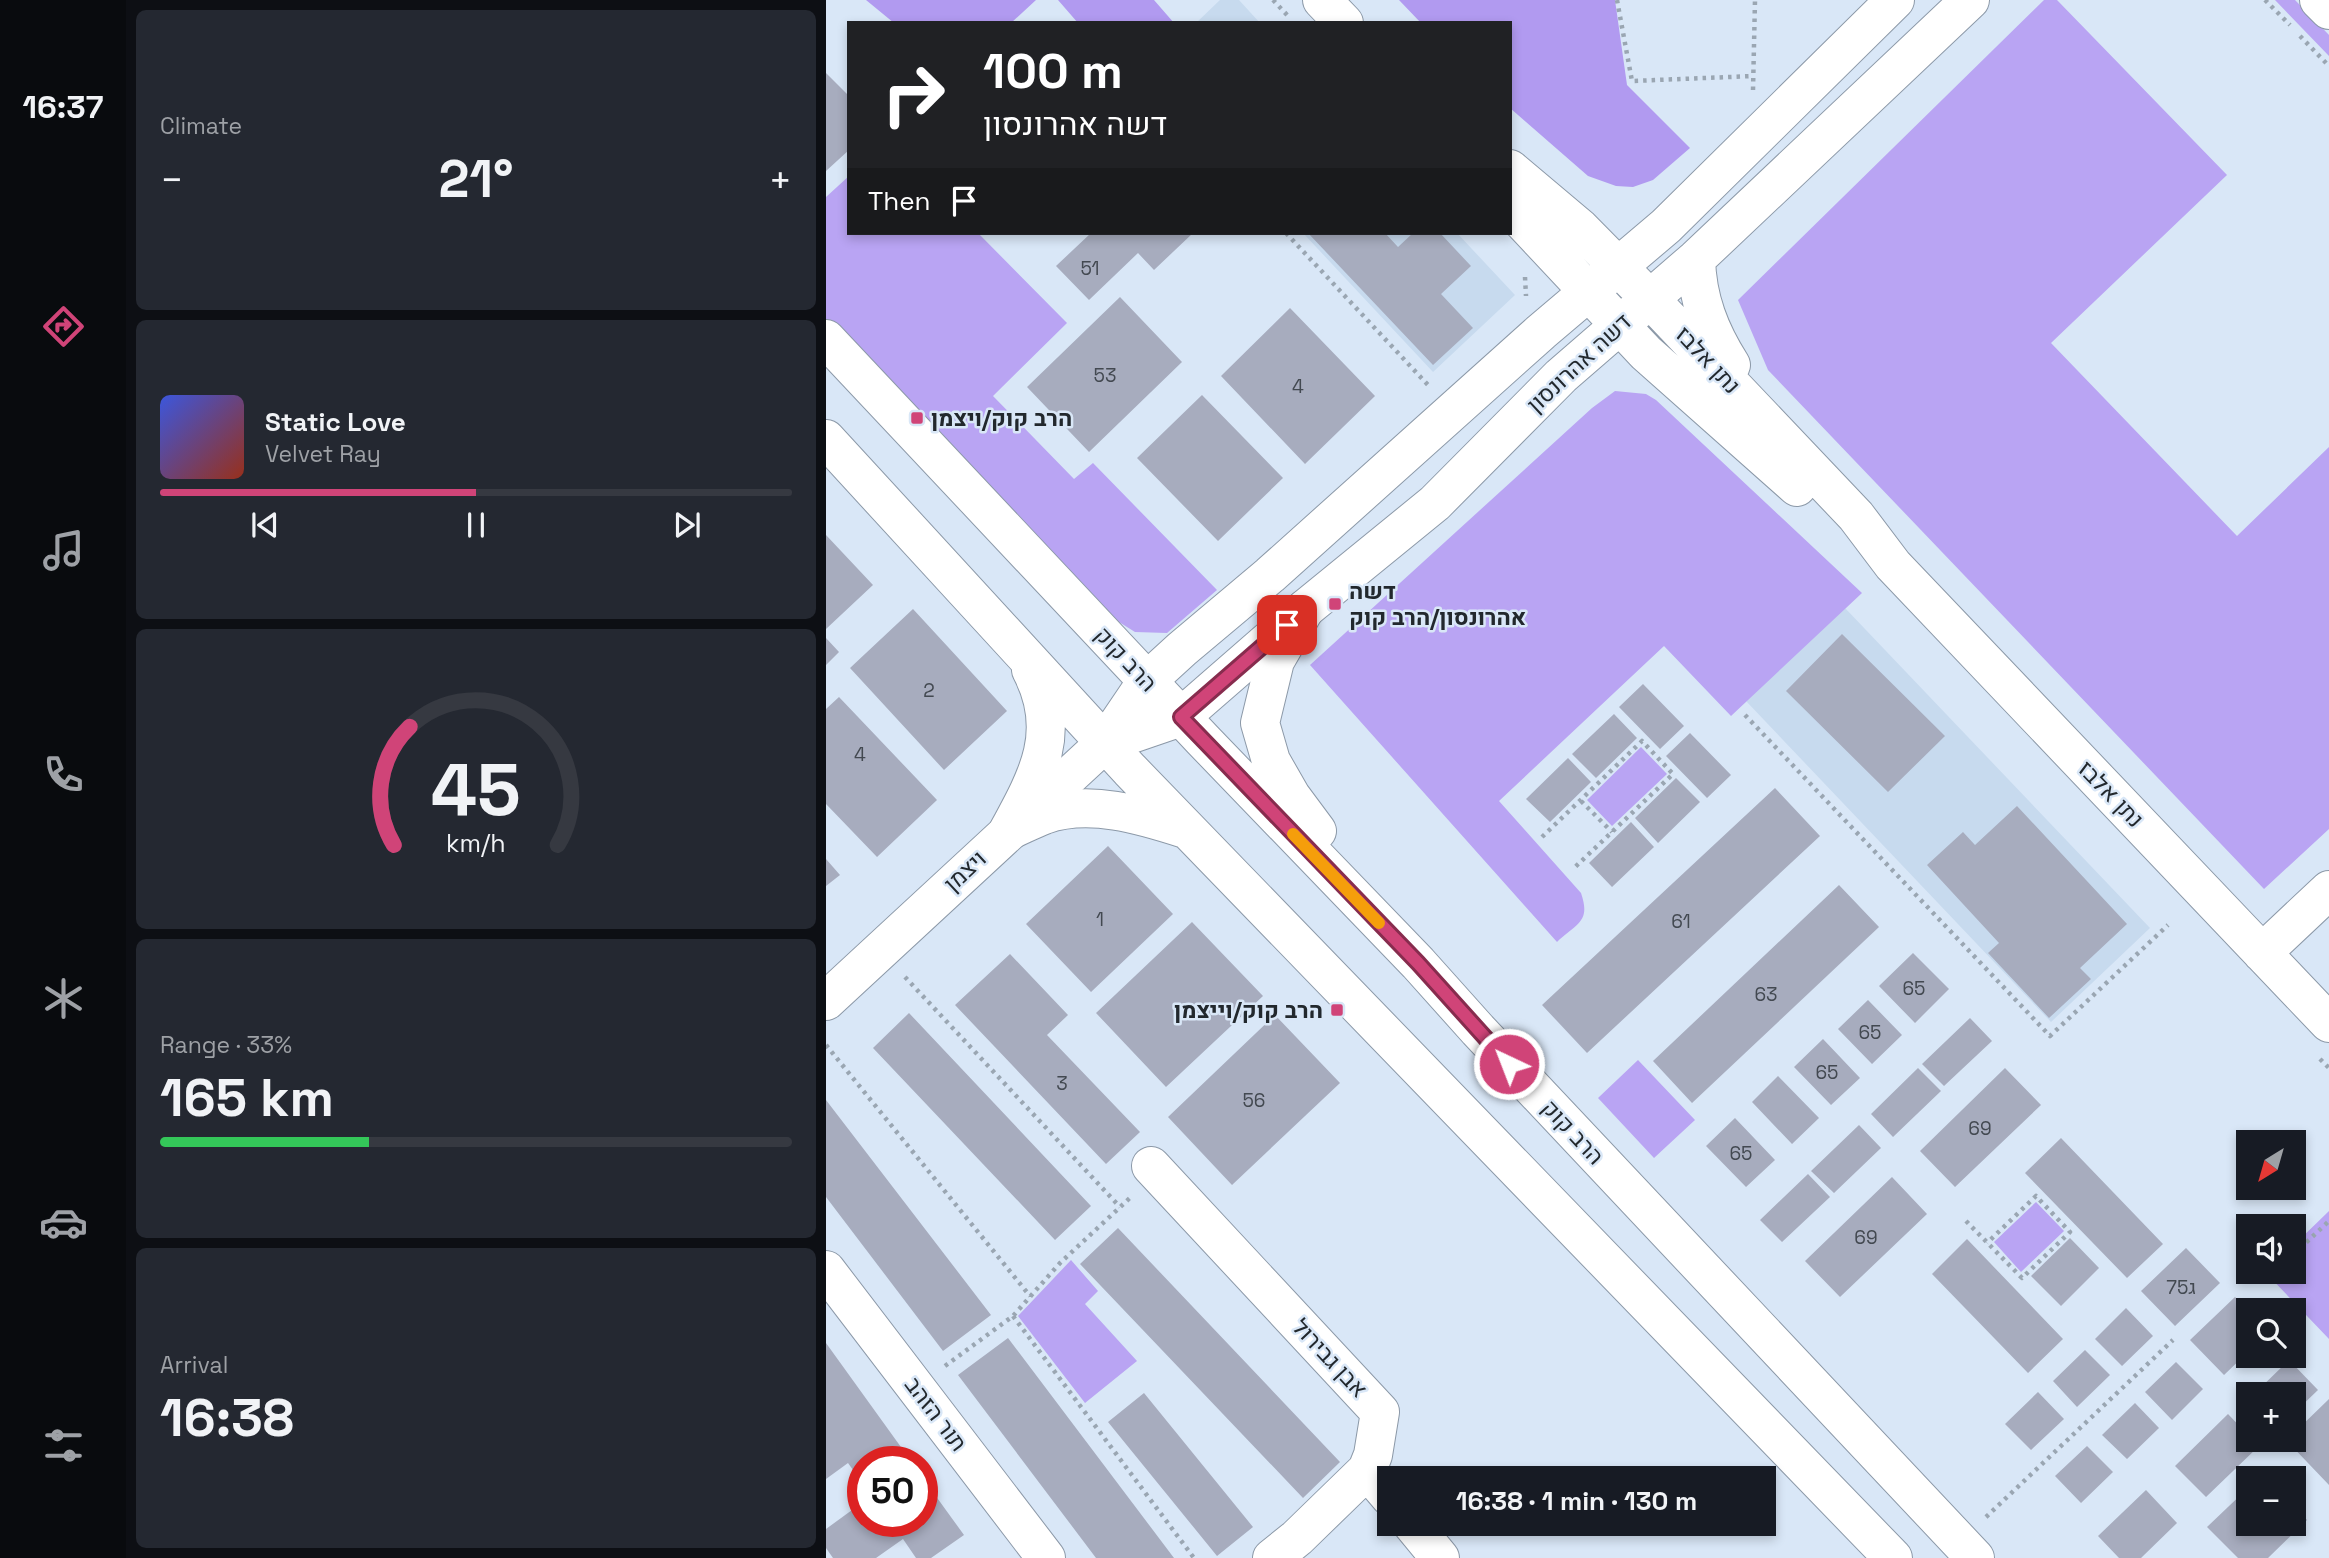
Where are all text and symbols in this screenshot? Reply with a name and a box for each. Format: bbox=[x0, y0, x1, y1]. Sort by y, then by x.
text: 100 m bbox=[983, 40, 1123, 102]
icon: right bbox=[868, 49, 959, 140]
text: 16:37 bbox=[23, 87, 103, 127]
text: דשה אהרונסון bbox=[983, 104, 1167, 144]
text: Climate bbox=[160, 111, 242, 141]
text: 21° bbox=[439, 146, 513, 212]
text: − bbox=[160, 156, 184, 204]
text: + bbox=[768, 156, 792, 204]
icon: arrive bbox=[945, 182, 983, 220]
text: Then bbox=[868, 184, 931, 218]
house number: 51 bbox=[1080, 256, 1100, 281]
icon: directions bbox=[39, 302, 88, 351]
street label: דשה אהרונסון bbox=[1520, 307, 1638, 419]
street label: נתן אלבז bbox=[1669, 320, 1747, 400]
house number: 53 bbox=[1094, 363, 1116, 388]
house number: 4 bbox=[1292, 374, 1304, 399]
place label: הרב קוק/ויצמן bbox=[931, 403, 1072, 433]
text: Static Love bbox=[265, 405, 406, 439]
marker: הרב קוק/ויצמן bbox=[909, 410, 925, 426]
text: Velvet Ray bbox=[265, 439, 381, 469]
icon: previous bbox=[246, 506, 284, 544]
icon: pause bbox=[457, 506, 495, 544]
icon: next bbox=[668, 506, 706, 544]
icon: music bbox=[39, 526, 88, 575]
place label: דשה אהרונסון/הרב קוק bbox=[1349, 576, 1526, 632]
pin bbox=[1257, 595, 1317, 655]
marker: דשה אהרונסון/הרב קוק bbox=[1327, 596, 1343, 612]
icon: arrive bbox=[1268, 606, 1306, 644]
street label: הרב קוק bbox=[1088, 620, 1164, 698]
house number: 2 bbox=[923, 678, 935, 703]
house number: 4 bbox=[854, 742, 866, 767]
text: 45 bbox=[431, 743, 521, 836]
icon: phone bbox=[39, 750, 88, 799]
street label: נתן אלבז bbox=[2072, 754, 2150, 834]
text: km/h bbox=[446, 827, 506, 859]
street label: ויצמן bbox=[937, 844, 993, 898]
house number: 1 bbox=[1096, 907, 1104, 932]
house number: 61 bbox=[1671, 909, 1691, 934]
icon: climate bbox=[39, 974, 88, 1023]
house number: 65 bbox=[1902, 976, 1926, 1001]
house number: 63 bbox=[1754, 982, 1778, 1007]
place label: הרב קוק/וייצמן bbox=[1174, 995, 1323, 1025]
marker: הרב קוק/וייצמן bbox=[1329, 1002, 1345, 1018]
house number: 65 bbox=[1858, 1020, 1882, 1045]
position arrow bbox=[1472, 1027, 1546, 1101]
text: Range · 33% bbox=[160, 1030, 292, 1060]
house number: 65 bbox=[1815, 1060, 1839, 1085]
text: 165 km bbox=[160, 1065, 334, 1131]
house number: 3 bbox=[1056, 1071, 1068, 1096]
house number: 56 bbox=[1242, 1088, 1266, 1113]
street label: הרב קוק bbox=[1535, 1093, 1611, 1171]
house number: 69 bbox=[1968, 1116, 1992, 1141]
north arrow bbox=[2236, 1130, 2306, 1200]
map controls bbox=[2236, 1130, 2306, 1536]
house number: 65 bbox=[1729, 1141, 1753, 1166]
icon: car bbox=[39, 1198, 88, 1247]
button: sound bbox=[2236, 1214, 2306, 1284]
house number: 69 bbox=[1854, 1225, 1878, 1250]
house number: 75ג bbox=[2166, 1275, 2196, 1300]
button: search bbox=[2236, 1298, 2306, 1368]
street label: אבן גבירול bbox=[1286, 1312, 1374, 1404]
text: Arrival bbox=[160, 1350, 228, 1380]
street label: תור הזהב bbox=[898, 1371, 974, 1457]
button: + bbox=[2236, 1382, 2306, 1452]
text: 16:38 bbox=[160, 1385, 294, 1451]
icon: filters bbox=[39, 1421, 88, 1470]
speed limit sign: 50 bbox=[847, 1446, 938, 1537]
button: − bbox=[2236, 1466, 2306, 1536]
text: 16:38 · 1 min · 130 m bbox=[1456, 1484, 1697, 1518]

